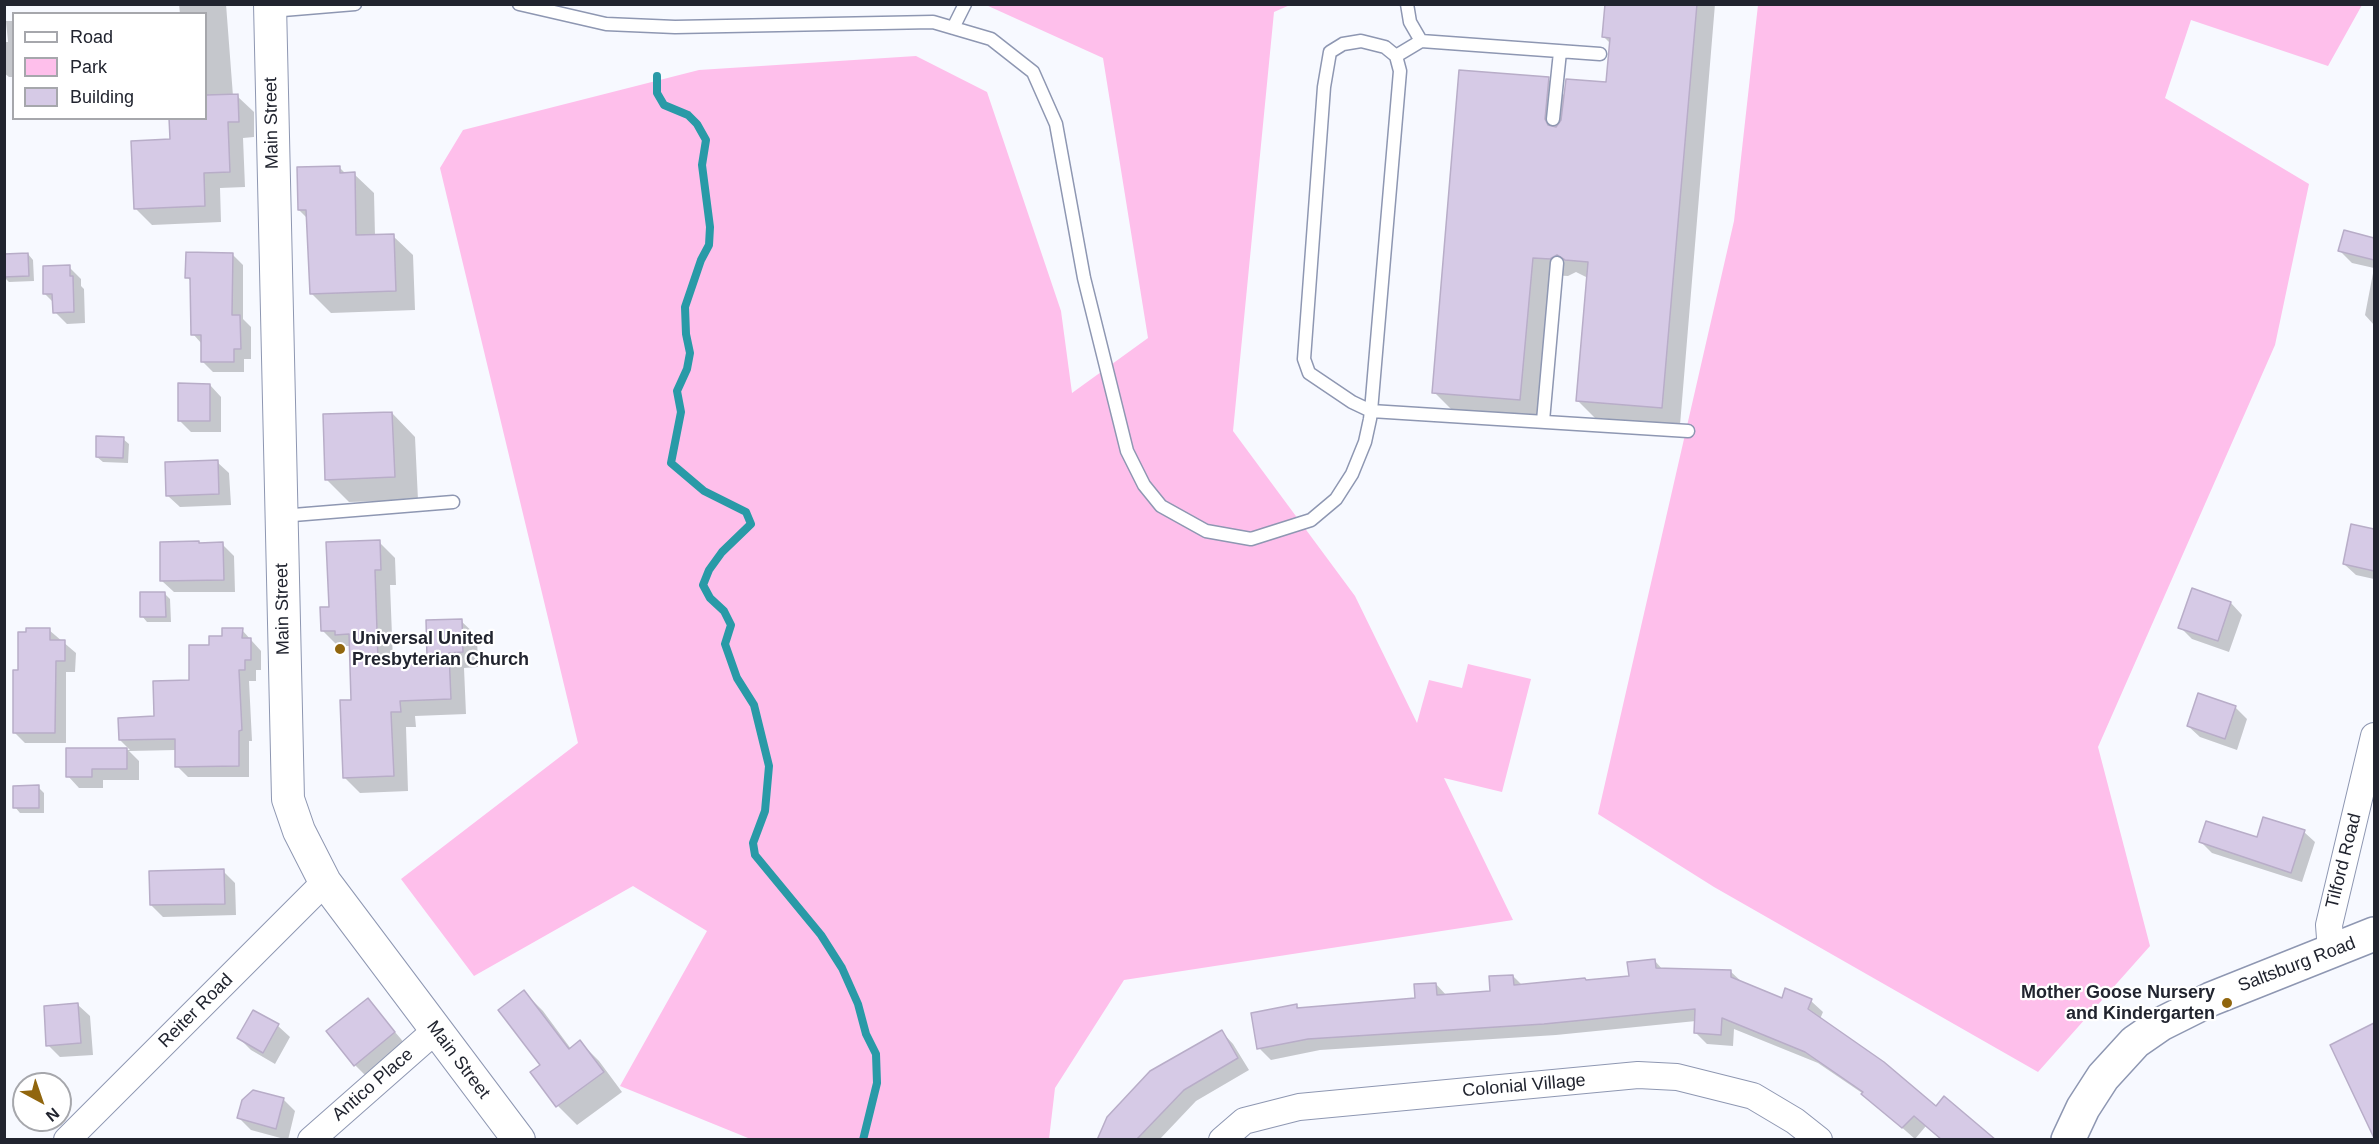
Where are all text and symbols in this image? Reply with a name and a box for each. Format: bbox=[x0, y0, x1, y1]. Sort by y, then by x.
legend bbox=[12, 12, 207, 120]
text: Road bbox=[70, 27, 113, 47]
text: Park bbox=[70, 57, 107, 77]
street label: Main Street bbox=[260, 77, 284, 169]
text: Building bbox=[70, 87, 134, 107]
street label: Main Street bbox=[271, 563, 295, 655]
place label: Universal United Presbyterian Church bbox=[352, 628, 529, 670]
marker: Universal United Presbyterian Church bbox=[333, 642, 347, 656]
street label: Tilford Road bbox=[2322, 811, 2366, 911]
street label: Saltsburg Road bbox=[2235, 933, 2359, 997]
street label: Reiter Road bbox=[154, 969, 238, 1053]
place label: Mother Goose Nursery and Kindergarten bbox=[2021, 982, 2215, 1024]
marker: Mother Goose Nursery and Kindergarten bbox=[2220, 996, 2234, 1010]
street label: Main Street bbox=[422, 1017, 494, 1103]
street label: Antico Place bbox=[328, 1044, 418, 1126]
street label: Colonial Village bbox=[1461, 1070, 1587, 1102]
north arrow bbox=[12, 1072, 72, 1132]
text: N bbox=[43, 1104, 62, 1125]

